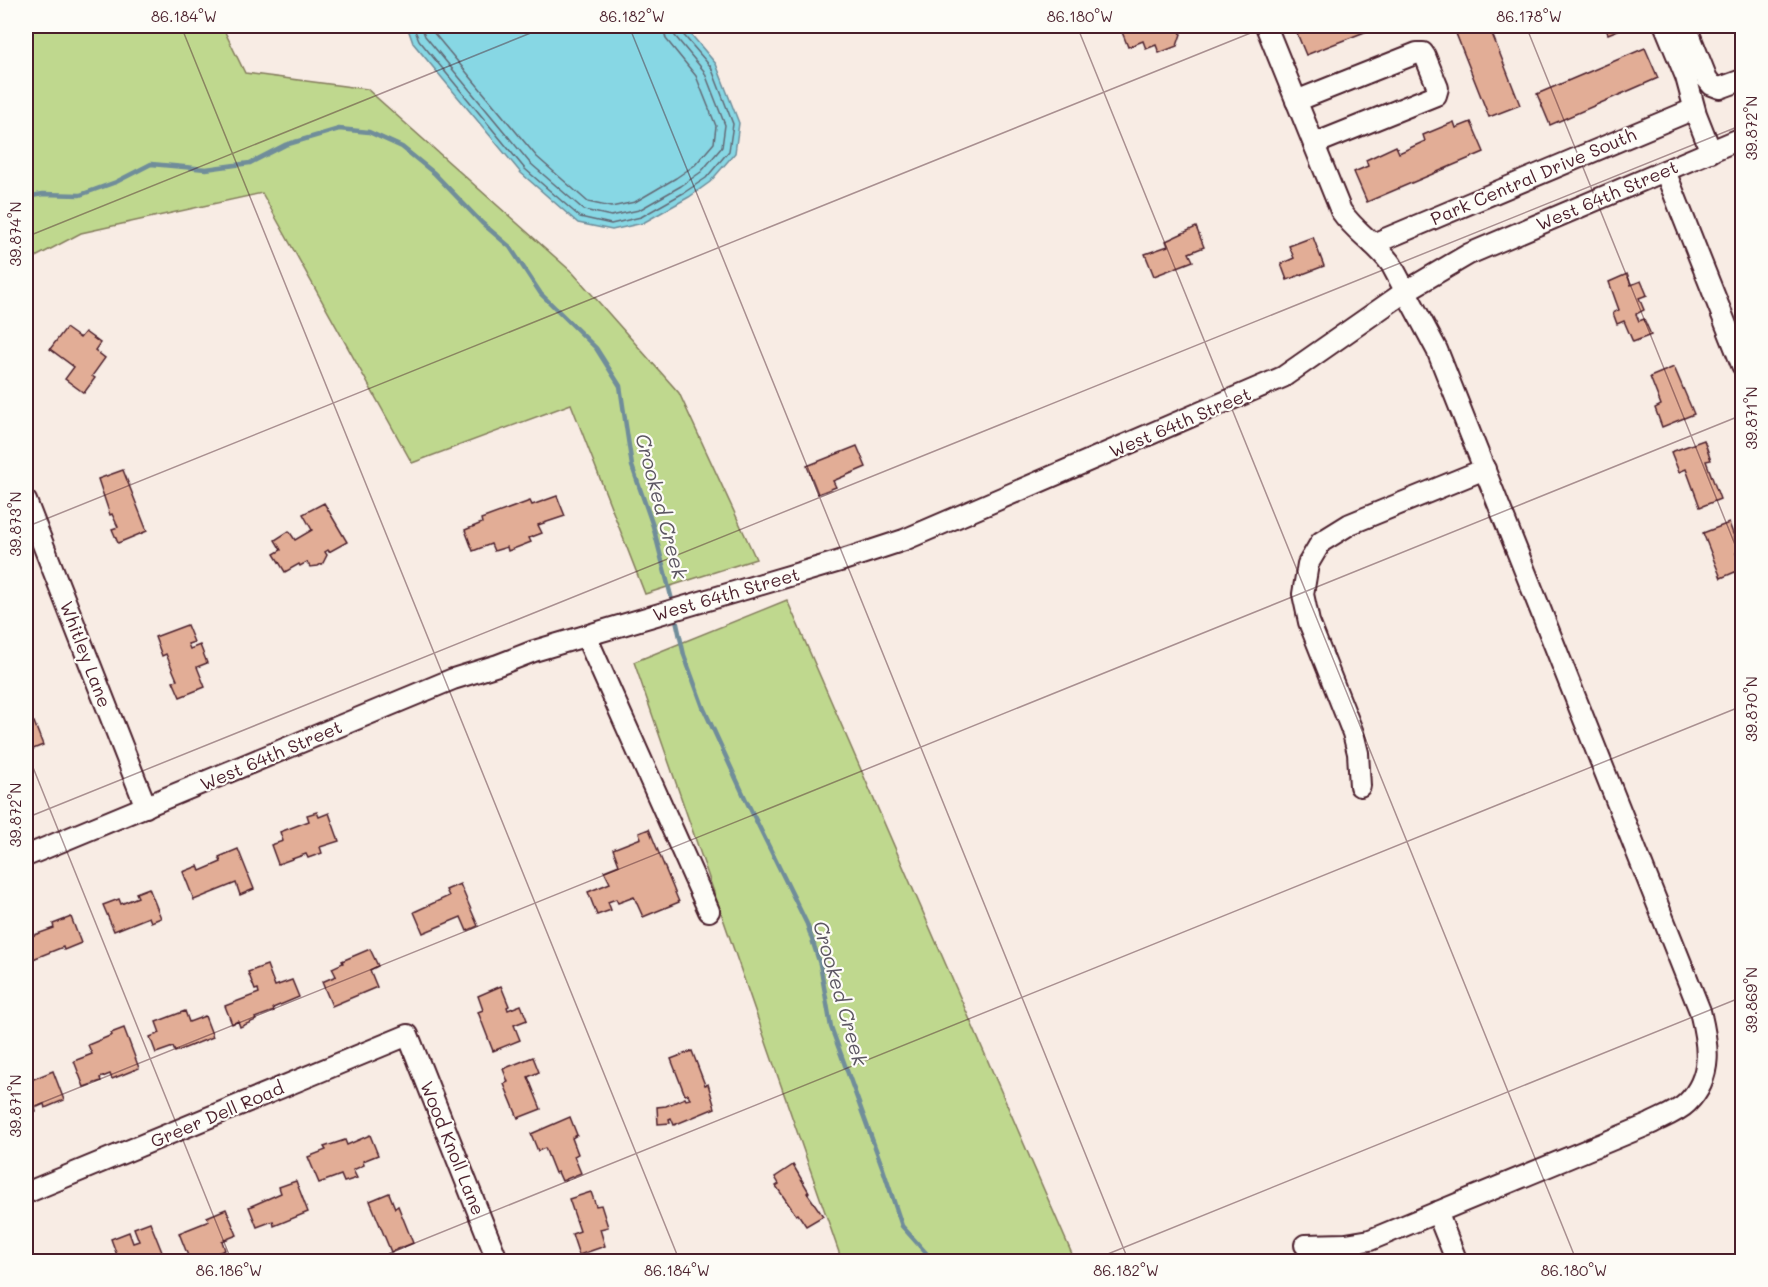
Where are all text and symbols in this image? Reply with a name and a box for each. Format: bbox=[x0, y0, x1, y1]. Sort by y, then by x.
text: 86.184°W bbox=[151, 6, 217, 26]
text: 86.182°W bbox=[599, 6, 665, 26]
text: 86.180°W bbox=[1047, 6, 1113, 26]
text: 86.178°W bbox=[1496, 6, 1562, 26]
text: 39.872°N bbox=[1741, 96, 1761, 160]
street label: Park Central Drive South bbox=[1427, 122, 1639, 230]
street label: West 64th Street bbox=[1532, 154, 1682, 236]
text: 39.874°N bbox=[5, 201, 25, 267]
street label: West 64th Street bbox=[1105, 381, 1255, 463]
text: 39.871°N bbox=[1741, 386, 1761, 450]
water label: Crooked Creek bbox=[630, 430, 694, 582]
text: 39.873°N bbox=[5, 491, 25, 557]
street label: West 64th Street bbox=[650, 562, 802, 626]
street label: Whitley Lane bbox=[55, 597, 117, 711]
text: 39.870°N bbox=[1741, 676, 1761, 742]
street label: West 64th Street bbox=[196, 714, 346, 796]
text: 39.872°N bbox=[5, 783, 25, 847]
water label: Crooked Creek bbox=[808, 917, 874, 1069]
text: 39.869°N bbox=[1741, 967, 1761, 1033]
text: 39.871°N bbox=[5, 1074, 25, 1138]
street label: Greer Dell Road bbox=[147, 1075, 287, 1153]
street label: Wood Knoll Lane bbox=[415, 1077, 491, 1219]
text: 86.186°W bbox=[196, 1260, 262, 1280]
text: 86.184°W bbox=[644, 1260, 710, 1280]
text: 86.182°W bbox=[1093, 1260, 1159, 1280]
text: 86.180°W bbox=[1541, 1260, 1607, 1280]

